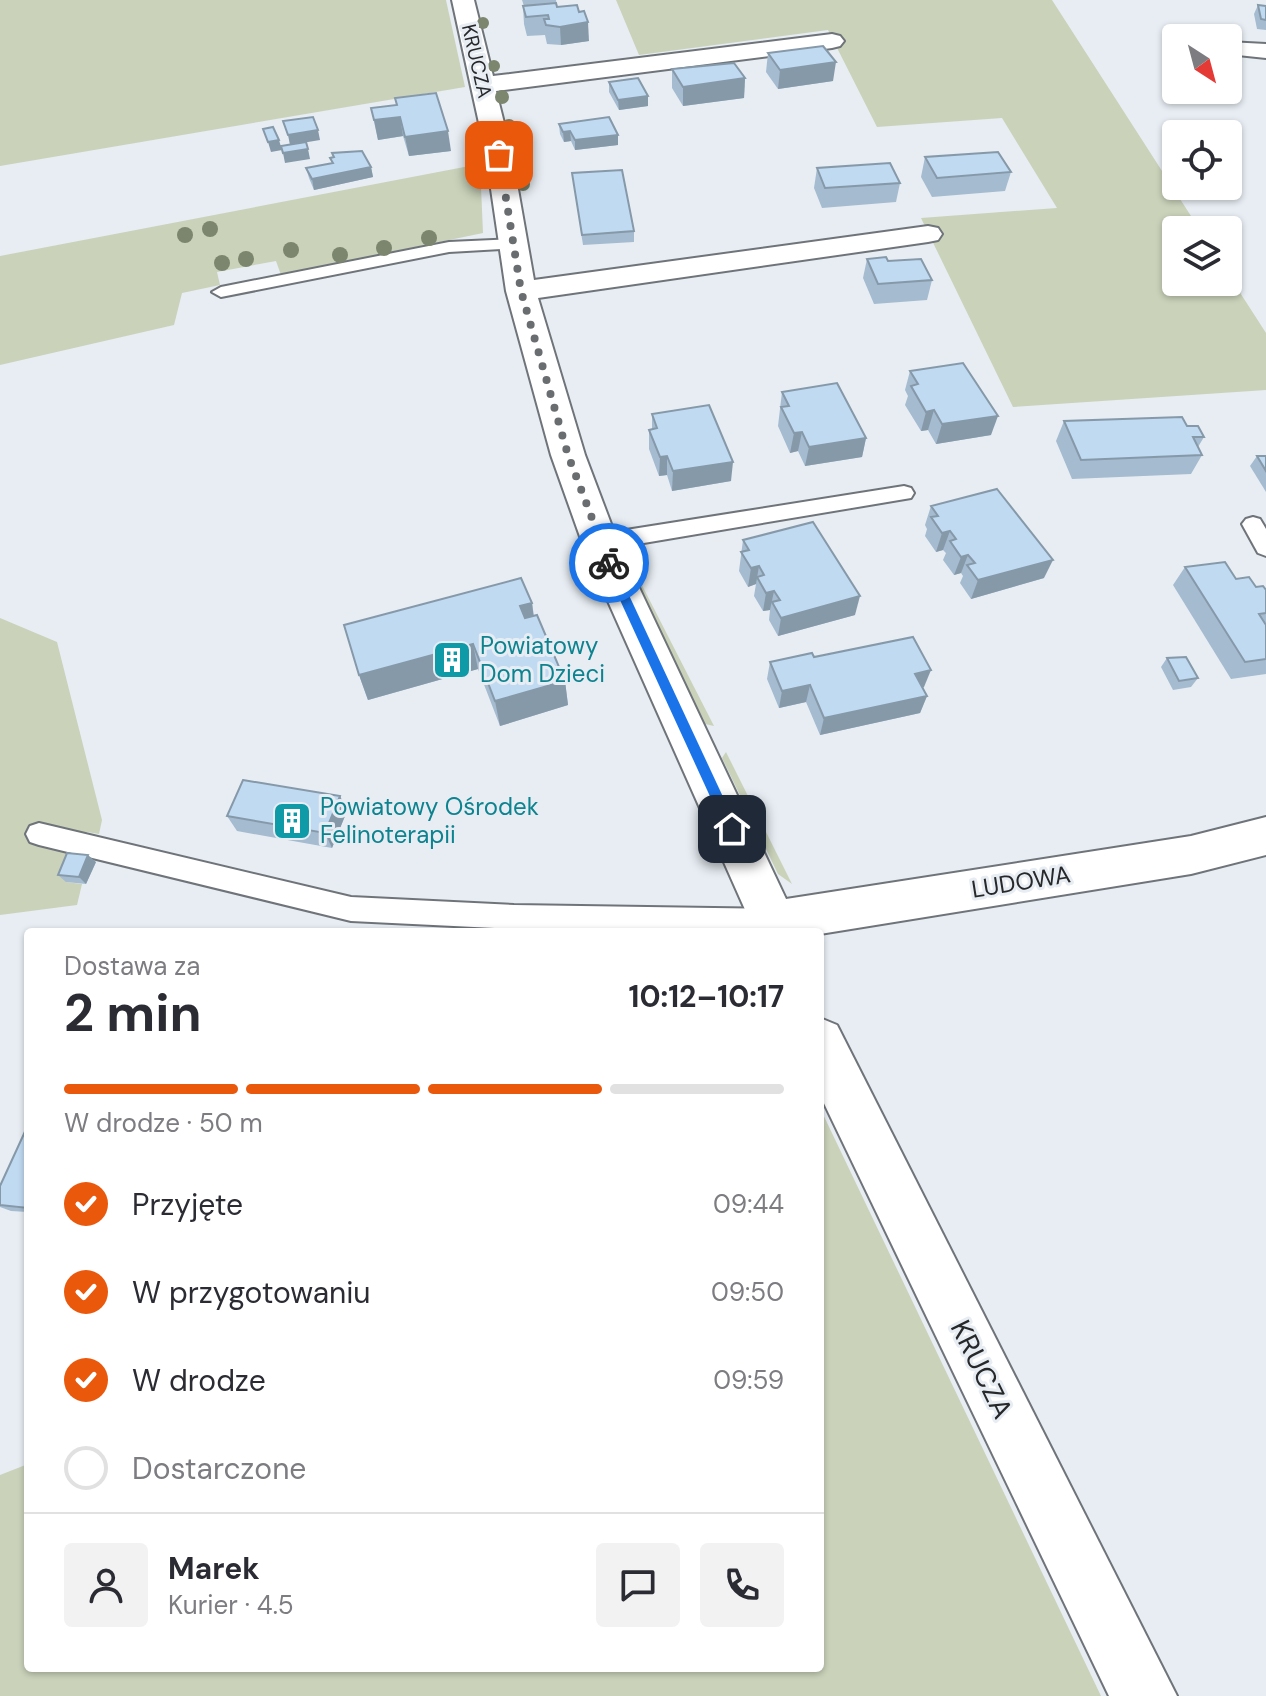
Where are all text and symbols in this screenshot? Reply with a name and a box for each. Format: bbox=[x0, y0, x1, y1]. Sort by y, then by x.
street label: KRUCZA bbox=[456, 21, 498, 101]
north arrow bbox=[1162, 24, 1242, 104]
map controls bbox=[1162, 24, 1242, 296]
button: locate bbox=[1162, 120, 1242, 200]
pin bbox=[465, 121, 533, 189]
icon: bag bbox=[477, 133, 521, 177]
button: layers bbox=[1162, 216, 1242, 296]
courier bbox=[569, 523, 649, 603]
icon: bike bbox=[587, 541, 631, 585]
place label: Powiatowy Dom Dzieci bbox=[480, 630, 605, 689]
building icon: Powiatowy Dom Dzieci bbox=[431, 639, 473, 681]
place label: Powiatowy Ośrodek Felinoterapii bbox=[320, 791, 539, 850]
pin bbox=[698, 795, 766, 863]
building icon: Powiatowy Ośrodek Felinoterapii bbox=[271, 800, 313, 842]
icon: home bbox=[710, 807, 754, 851]
street label: LUDOWA bbox=[969, 858, 1073, 905]
text: Dostawa za bbox=[64, 949, 200, 983]
text: 10:12–10:17 bbox=[629, 977, 784, 1016]
text: 2 min bbox=[64, 979, 202, 1047]
text: W drodze · 50 m bbox=[64, 1106, 263, 1140]
icon: check bbox=[64, 1182, 108, 1226]
text: Przyjęte bbox=[132, 1185, 243, 1224]
text: 09:44 bbox=[713, 1187, 784, 1221]
icon: check bbox=[64, 1270, 108, 1314]
text: W przygotowaniu bbox=[132, 1273, 371, 1312]
text: 09:50 bbox=[711, 1275, 784, 1309]
street label: KRUCZA bbox=[942, 1314, 1021, 1425]
icon: check bbox=[64, 1358, 108, 1402]
text: W drodze bbox=[132, 1361, 266, 1400]
text: 09:59 bbox=[713, 1363, 784, 1397]
text: Dostarczone bbox=[132, 1449, 306, 1488]
button: person bbox=[64, 1543, 148, 1627]
button: chat bbox=[596, 1543, 680, 1627]
button: phone bbox=[700, 1543, 784, 1627]
text: Marek bbox=[168, 1549, 260, 1588]
text: Kurier · 4.5 bbox=[168, 1588, 294, 1622]

